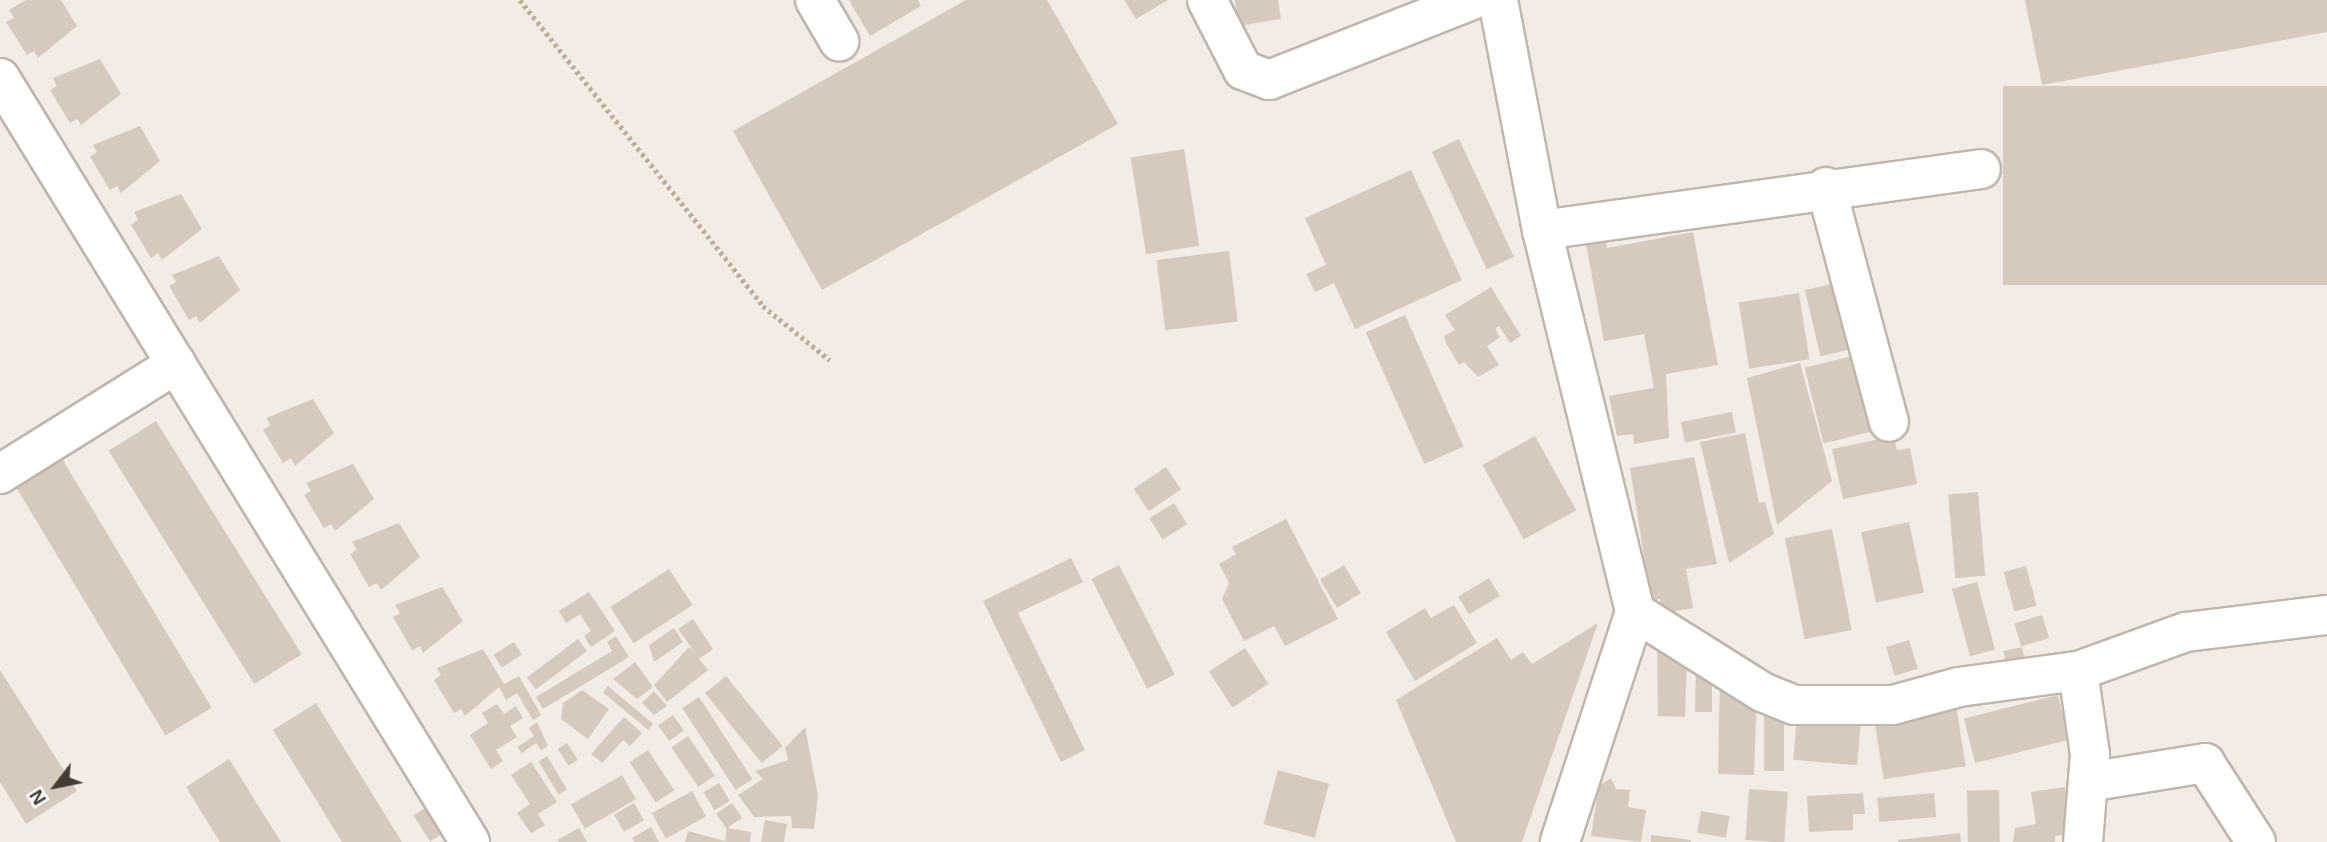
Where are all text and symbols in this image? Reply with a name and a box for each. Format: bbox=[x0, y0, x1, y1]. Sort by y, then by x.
north arrow bbox=[21, 751, 91, 821]
text: N bbox=[25, 786, 50, 809]

